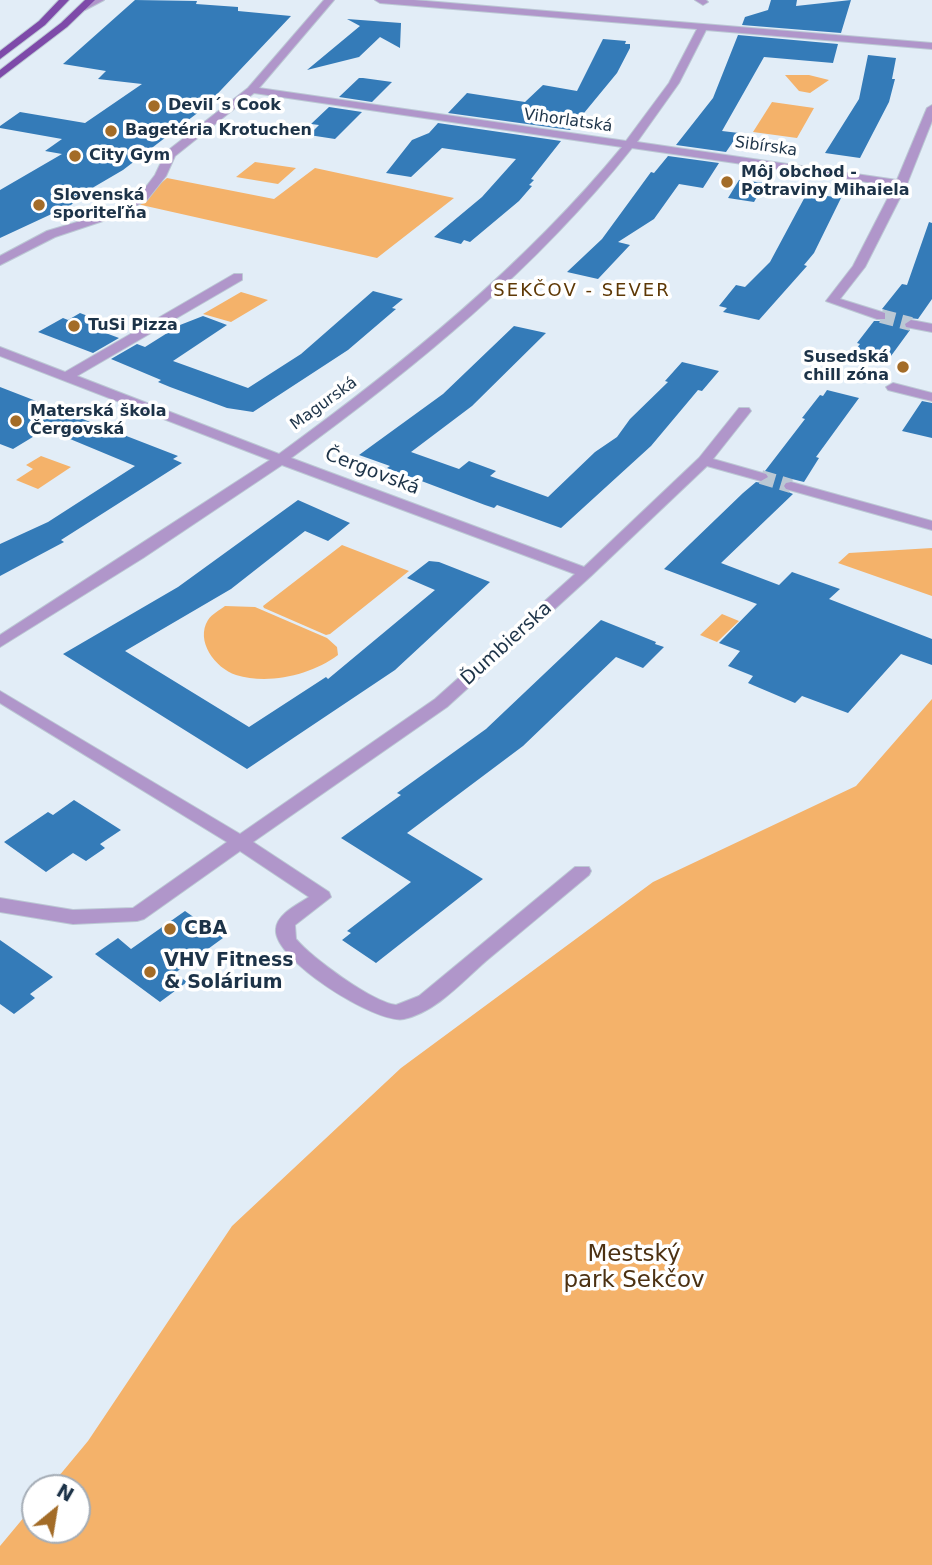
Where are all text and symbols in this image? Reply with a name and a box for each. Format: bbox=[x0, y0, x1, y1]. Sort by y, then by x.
place label: Devil´s Cook bbox=[168, 96, 281, 116]
marker: Devil´s Cook bbox=[146, 98, 162, 114]
street label: Vihorlatská bbox=[523, 105, 613, 137]
place label: Bagetéria Krotuchen bbox=[125, 121, 312, 141]
marker: Bagetéria Krotuchen bbox=[103, 123, 119, 139]
street label: Sibírska bbox=[734, 133, 798, 161]
place label: City Gym bbox=[89, 146, 170, 166]
marker: City Gym bbox=[67, 148, 83, 164]
place label: Môj obchod - Potraviny Mihaiela bbox=[741, 163, 910, 201]
marker: Môj obchod - Potraviny Mihaiela bbox=[719, 174, 735, 190]
place label: Slovenská sporiteľňa bbox=[53, 186, 147, 224]
marker: Slovenská sporiteľňa bbox=[31, 197, 47, 213]
district label: SEKČOV - SEVER bbox=[495, 280, 669, 302]
place label: TuSi Pizza bbox=[88, 316, 178, 336]
marker: TuSi Pizza bbox=[66, 318, 82, 334]
place label: Susedská chill zóna bbox=[803, 348, 889, 386]
marker: Susedská chill zóna bbox=[895, 359, 911, 375]
street label: Magurská bbox=[287, 373, 361, 435]
place label: Materská škola Čergovská bbox=[30, 402, 167, 440]
marker: Materská škola Čergovská bbox=[8, 413, 24, 429]
street label: Čergovská bbox=[321, 444, 423, 500]
street label: Ďumbierska bbox=[457, 597, 557, 691]
place label: CBA bbox=[184, 918, 227, 940]
marker: CBA bbox=[162, 921, 178, 937]
place label: VHV Fitness & Solárium bbox=[164, 950, 294, 994]
marker: VHV Fitness & Solárium bbox=[142, 964, 158, 980]
park label: Mestský park Sekčov bbox=[563, 1241, 705, 1295]
north arrow bbox=[21, 1474, 91, 1544]
text: N bbox=[53, 1479, 78, 1506]

